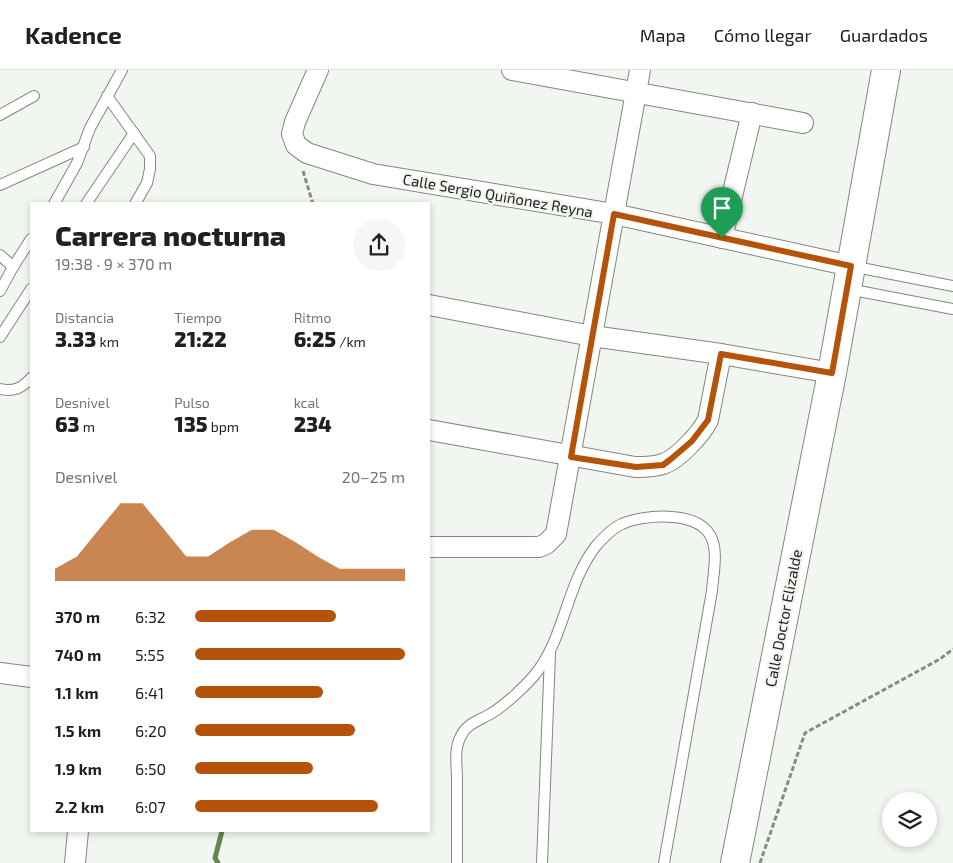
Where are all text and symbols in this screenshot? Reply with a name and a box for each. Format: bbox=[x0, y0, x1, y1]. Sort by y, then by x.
text: Kadence bbox=[25, 20, 122, 49]
text: Mapa bbox=[640, 24, 686, 46]
text: Cómo llegar bbox=[714, 24, 812, 46]
text: Guardados bbox=[840, 24, 928, 46]
street label: Calle Sergio Quiñonez Reyna bbox=[401, 169, 595, 222]
pin bbox=[701, 187, 743, 238]
icon: arrive bbox=[708, 194, 736, 222]
text: Carrera nocturna bbox=[55, 218, 286, 252]
button: share bbox=[353, 219, 405, 271]
text: 19:38 · 9 × 370 m bbox=[55, 254, 172, 273]
text: Distancia bbox=[55, 309, 114, 326]
text: Tiempo bbox=[174, 309, 222, 326]
text: Ritmo bbox=[294, 309, 331, 326]
text: 3.33 bbox=[55, 326, 96, 351]
text: 21:22 bbox=[174, 326, 227, 351]
text: 6:25 bbox=[294, 326, 336, 351]
text: km bbox=[96, 333, 119, 350]
text: /km bbox=[336, 333, 366, 350]
text: Desnivel bbox=[55, 394, 110, 411]
text: Pulso bbox=[174, 394, 210, 411]
text: kcal bbox=[294, 394, 319, 411]
text: 63 bbox=[55, 411, 80, 436]
text: 135 bbox=[174, 411, 208, 436]
text: 234 bbox=[294, 411, 332, 436]
text: m bbox=[80, 418, 95, 435]
text: bpm bbox=[208, 418, 239, 435]
text: Desnivel bbox=[55, 467, 117, 486]
text: 20–25 m bbox=[342, 467, 405, 486]
street label: Calle Doctor Elizalde bbox=[761, 548, 805, 688]
text: 370 m bbox=[55, 607, 100, 626]
text: 6:32 bbox=[135, 607, 166, 626]
text: 740 m bbox=[55, 645, 101, 664]
text: 5:55 bbox=[135, 645, 165, 664]
text: 1.1 km bbox=[55, 683, 99, 702]
text: 6:41 bbox=[135, 683, 164, 702]
text: 1.5 km bbox=[55, 721, 101, 740]
text: 6:20 bbox=[135, 721, 167, 740]
text: 1.9 km bbox=[55, 759, 102, 778]
text: 6:50 bbox=[135, 759, 166, 778]
map controls bbox=[882, 792, 937, 847]
button: layers bbox=[882, 792, 937, 847]
text: 2.2 km bbox=[55, 797, 104, 816]
text: 6:07 bbox=[135, 797, 166, 816]

